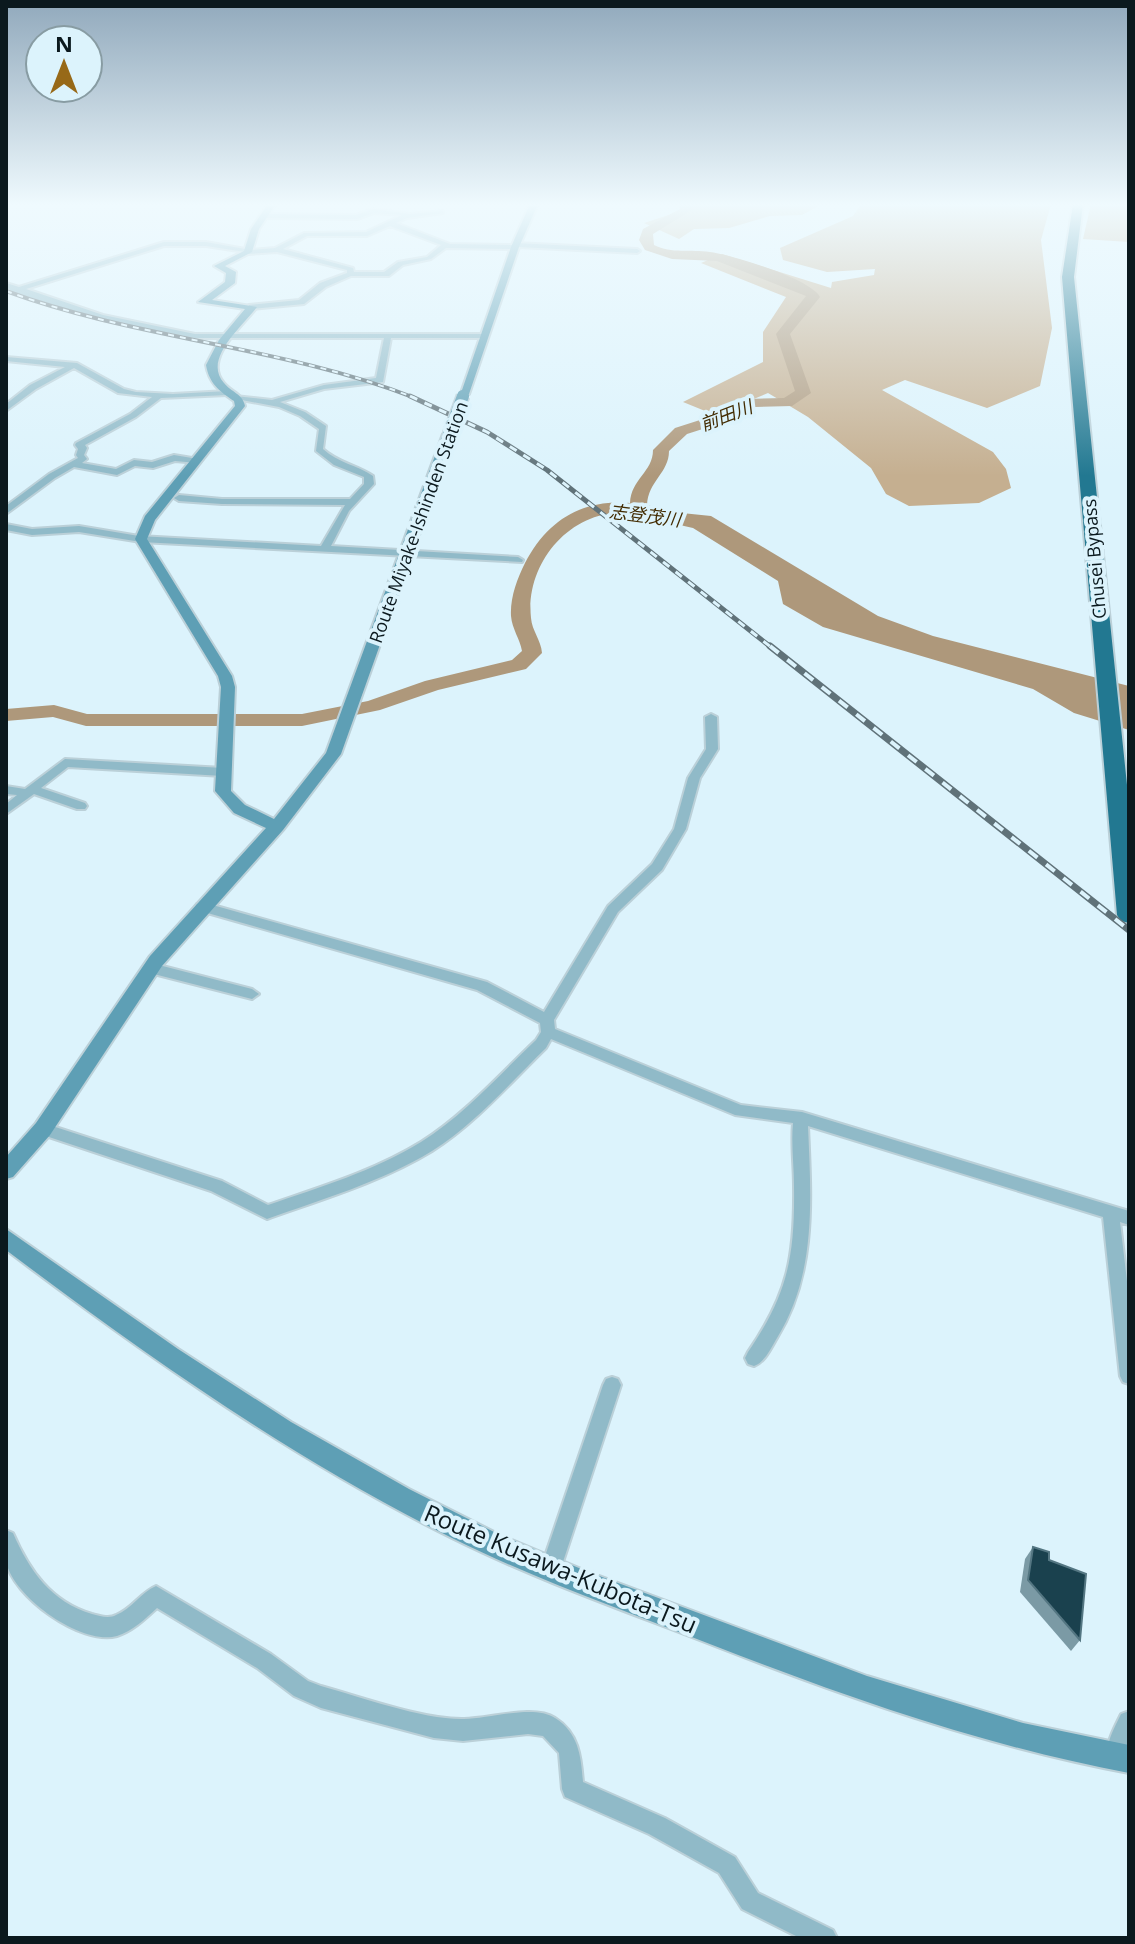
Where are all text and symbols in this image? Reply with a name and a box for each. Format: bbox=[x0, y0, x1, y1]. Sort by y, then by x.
north arrow bbox=[24, 24, 104, 104]
text: N bbox=[55, 28, 73, 58]
water label: 前田川 bbox=[696, 393, 757, 436]
street label: Route Miyake-Ishinden Station bbox=[363, 398, 473, 646]
street label: Chusei Bypass bbox=[1077, 498, 1111, 620]
water label: 志登茂川 bbox=[608, 499, 684, 532]
street label: Route Kusawa-Kubota-Tsu bbox=[419, 1495, 703, 1641]

